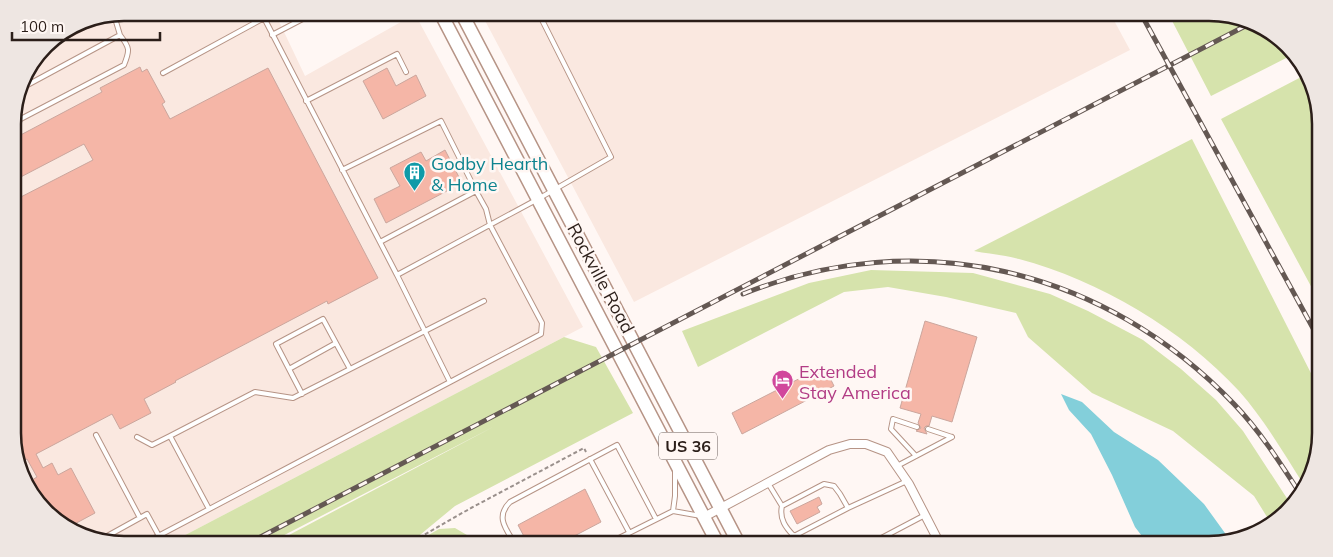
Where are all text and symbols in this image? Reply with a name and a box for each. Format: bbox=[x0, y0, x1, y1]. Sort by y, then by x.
scale bar bbox=[12, 10, 160, 42]
text: 100 m bbox=[20, 17, 64, 36]
place label: Godby Hearth & Home bbox=[431, 152, 548, 196]
building icon: Godby Hearth & Home bbox=[403, 161, 427, 192]
street label: Rockville Road bbox=[562, 219, 640, 337]
place label: Extended Stay America bbox=[799, 360, 911, 404]
hotel icon: Extended Stay America bbox=[771, 369, 795, 400]
road number: US 36 bbox=[659, 432, 717, 460]

